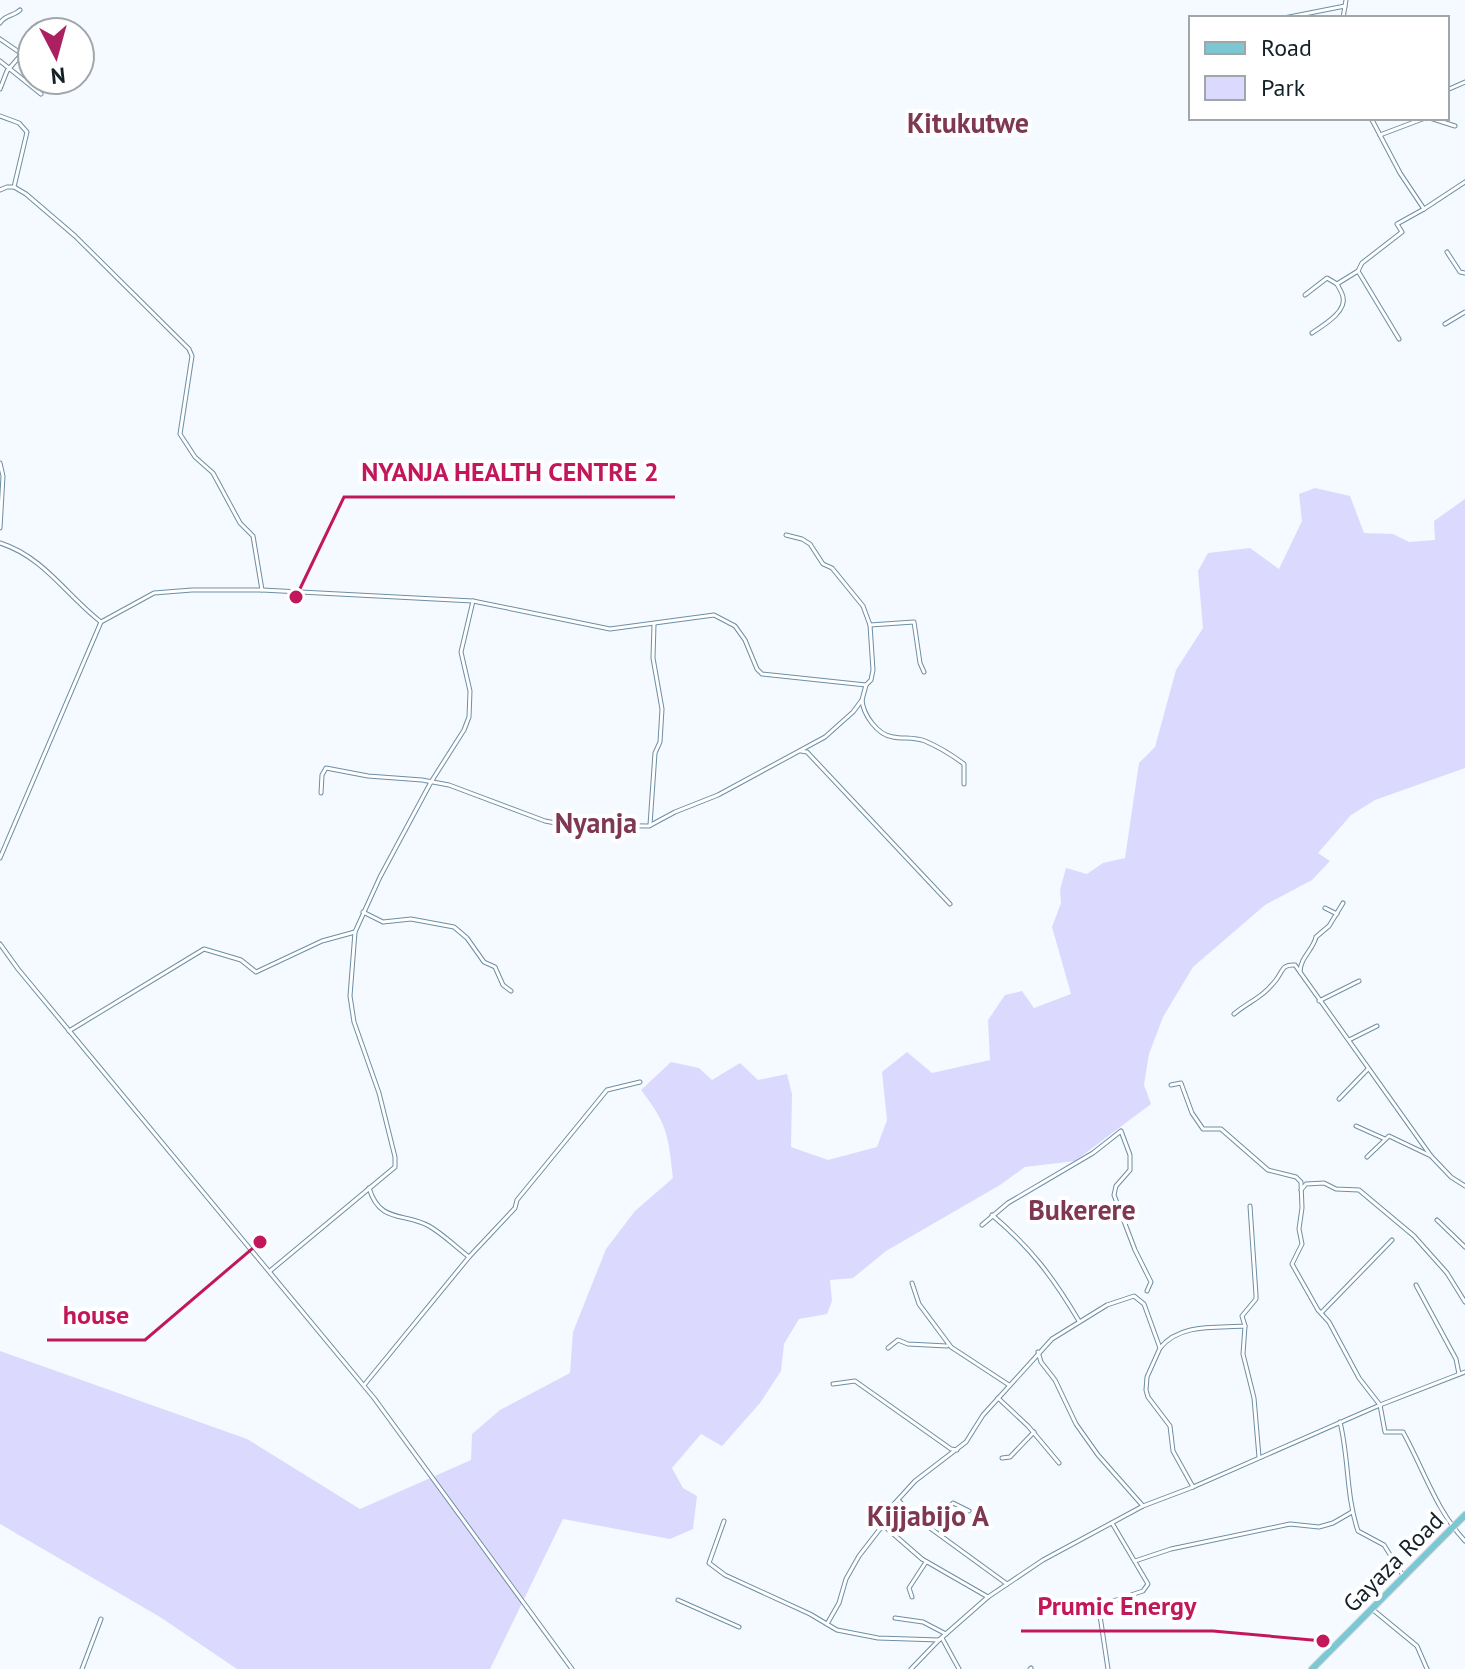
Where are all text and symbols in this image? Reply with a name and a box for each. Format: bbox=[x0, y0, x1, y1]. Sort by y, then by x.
north arrow bbox=[16, 16, 96, 96]
legend bbox=[1189, 16, 1449, 120]
text: Road bbox=[1261, 32, 1312, 63]
text: N bbox=[49, 61, 67, 91]
text: Park bbox=[1261, 72, 1306, 103]
district label: Kitukutwe bbox=[907, 104, 1029, 141]
callout: NYANJA HEALTH CENTRE 2 bbox=[344, 447, 675, 497]
text: NYANJA HEALTH CENTRE 2 bbox=[361, 455, 659, 488]
district label: Nyanja bbox=[555, 804, 637, 841]
district label: Bukerere bbox=[1028, 1191, 1136, 1228]
callout: house bbox=[47, 1290, 145, 1340]
text: house bbox=[63, 1298, 129, 1331]
district label: Kijjabijo A bbox=[867, 1497, 989, 1534]
street label: Gayaza Road bbox=[1336, 1505, 1450, 1619]
callout: Prumic Energy bbox=[1021, 1581, 1213, 1631]
text: Prumic Energy bbox=[1038, 1589, 1197, 1622]

